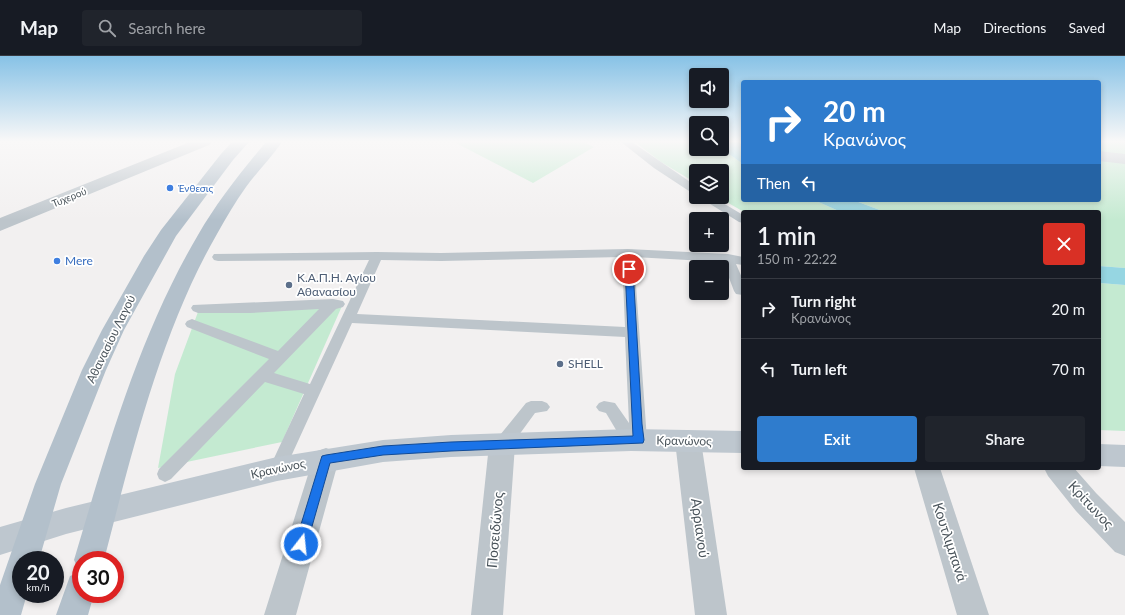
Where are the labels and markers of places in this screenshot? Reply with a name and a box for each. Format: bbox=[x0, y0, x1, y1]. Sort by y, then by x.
place label: Ένθεσις bbox=[178, 182, 213, 194]
marker: Ένθεσις bbox=[165, 183, 175, 193]
pin bbox=[612, 252, 646, 286]
place label: Mere bbox=[65, 253, 93, 268]
marker: Mere bbox=[52, 256, 62, 266]
place label: Κ.Α.Π.Η. Αγίου Αθανασίου bbox=[297, 270, 376, 299]
marker: Κ.Α.Π.Η. Αγίου Αθανασίου bbox=[284, 280, 294, 290]
place label: SHELL bbox=[568, 356, 603, 371]
marker: SHELL bbox=[555, 359, 565, 369]

